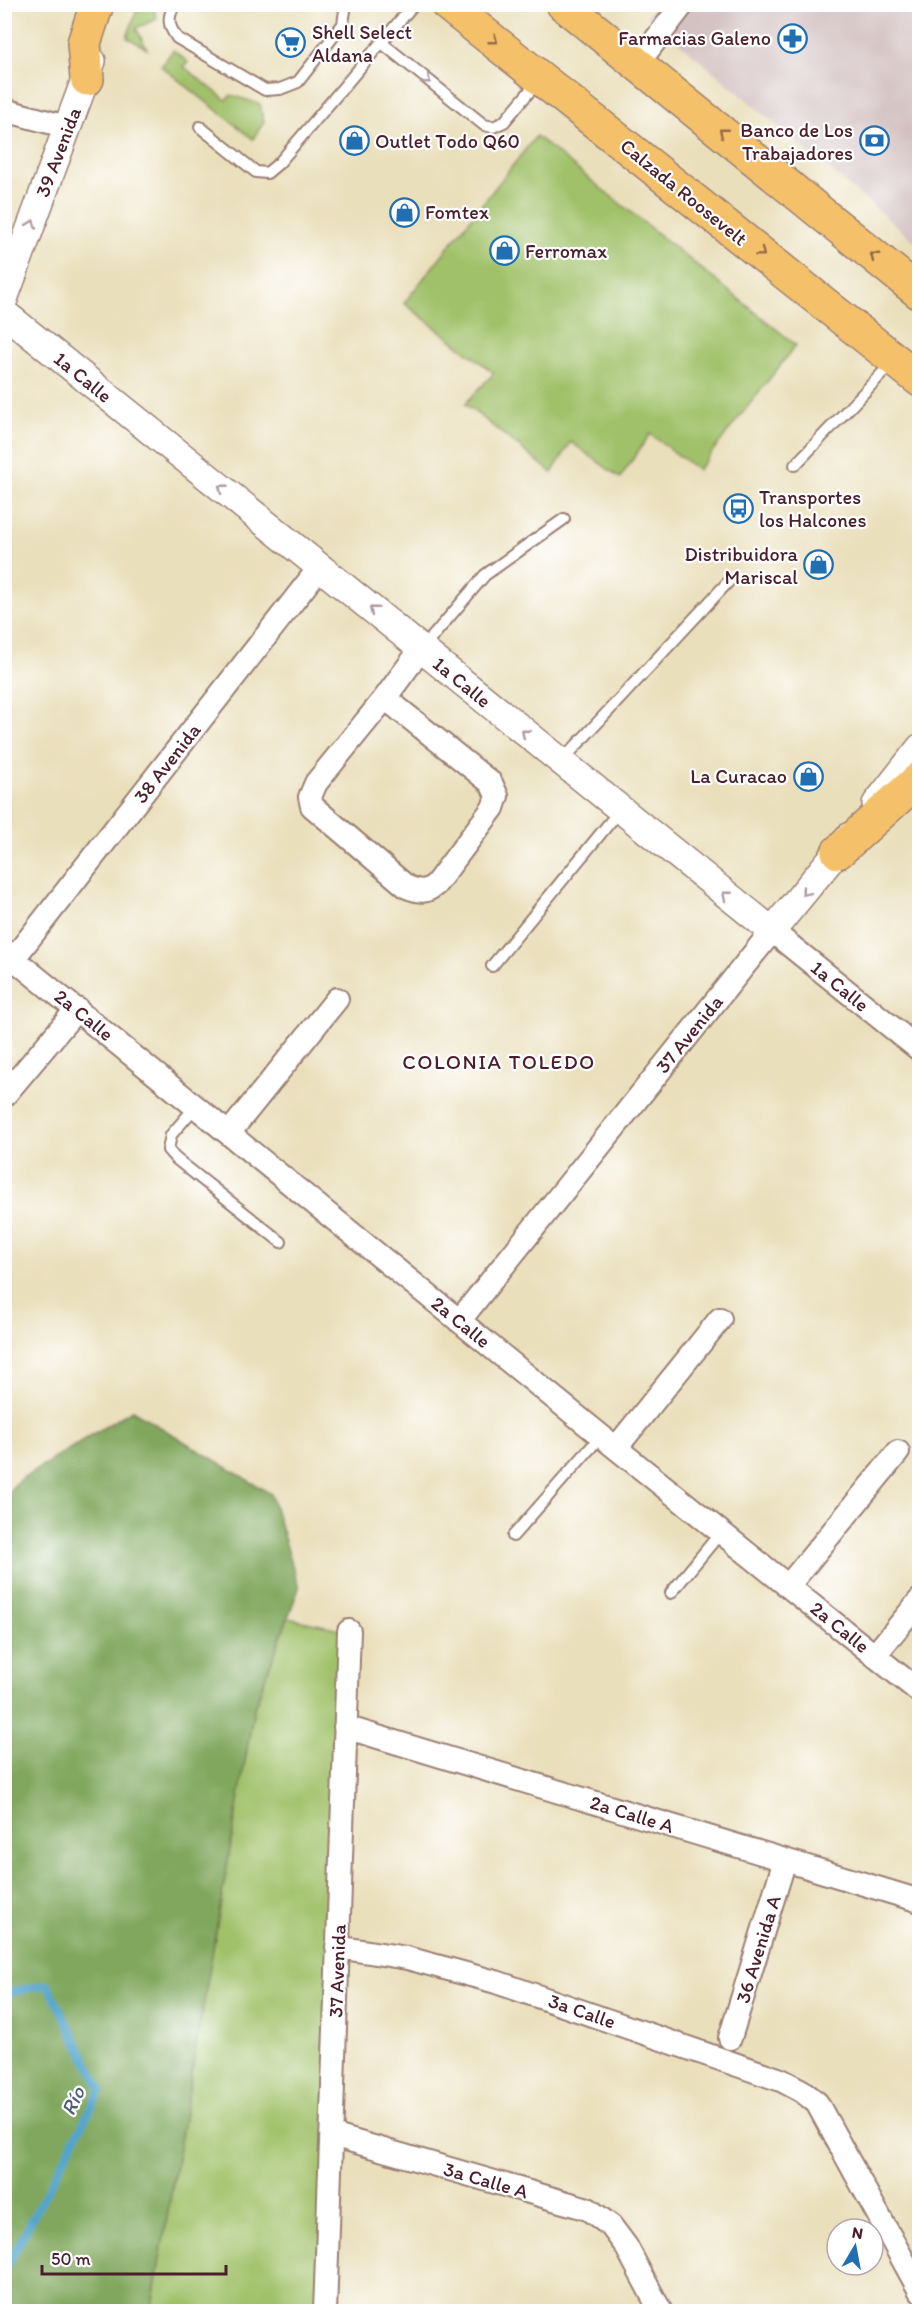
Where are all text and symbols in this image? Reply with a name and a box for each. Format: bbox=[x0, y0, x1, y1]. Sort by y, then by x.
place label: Shell Select Aldana bbox=[312, 20, 412, 67]
pharmacy icon: Farmacias Galeno bbox=[776, 22, 808, 54]
place label: Farmacias Galeno bbox=[618, 26, 771, 50]
supermarket icon: Shell Select Aldana bbox=[275, 27, 307, 59]
one-way arrow bbox=[487, 33, 498, 44]
one-way arrow bbox=[421, 72, 432, 83]
street label: 39 Avenida bbox=[30, 103, 86, 200]
place label: Banco de Los Trabajadores bbox=[740, 118, 853, 165]
shop icon: Outlet Todo Q60 bbox=[338, 125, 370, 157]
bank icon: Banco de Los Trabajadores bbox=[858, 125, 890, 157]
place label: Outlet Todo Q60 bbox=[375, 129, 520, 153]
one-way arrow bbox=[719, 129, 730, 140]
street label: Calzada Roosevelt bbox=[616, 133, 752, 251]
shop icon: Fomtex bbox=[388, 196, 420, 228]
place label: Fomtex bbox=[425, 200, 489, 224]
one-way arrow bbox=[24, 219, 37, 230]
shop icon: Ferromax bbox=[488, 235, 520, 267]
place label: Ferromax bbox=[525, 239, 607, 263]
one-way arrow bbox=[755, 246, 766, 257]
one-way arrow bbox=[870, 252, 881, 263]
street label: 1a Calle bbox=[49, 346, 117, 408]
one-way arrow bbox=[217, 485, 228, 496]
place label: Transportes los Halcones bbox=[759, 485, 866, 532]
bus stop icon: Transportes los Halcones bbox=[722, 493, 754, 525]
place label: Distribuidora Mariscal bbox=[684, 542, 799, 589]
shop icon: Distribuidora Mariscal bbox=[803, 549, 835, 581]
one-way arrow bbox=[369, 607, 380, 618]
street label: 1a Calle bbox=[428, 651, 496, 713]
street label: 38 Avenida bbox=[128, 718, 206, 808]
one-way arrow bbox=[521, 729, 532, 740]
shop icon: La Curacao bbox=[792, 760, 824, 792]
place label: La Curacao bbox=[690, 764, 787, 788]
one-way arrow bbox=[801, 885, 812, 896]
one-way arrow bbox=[722, 891, 733, 902]
street label: 1a Calle bbox=[806, 955, 874, 1017]
street label: 2a Calle bbox=[50, 984, 118, 1046]
street label: 37 Avenida bbox=[650, 990, 728, 1078]
district label: COLONIA TOLEDO bbox=[402, 1049, 596, 1074]
street label: 2a Calle bbox=[427, 1291, 495, 1353]
street label: 2a Calle bbox=[806, 1596, 874, 1658]
street label: 2a Calle A bbox=[587, 1790, 677, 1838]
street label: 36 Avenida A bbox=[730, 1892, 786, 2006]
street label: 37 Avenida bbox=[323, 1923, 351, 2018]
street label: 3a Calle bbox=[545, 1988, 619, 2034]
water label: Río bbox=[55, 2081, 90, 2119]
street label: 3a Calle A bbox=[441, 2157, 531, 2204]
north arrow bbox=[825, 2217, 885, 2277]
text: N bbox=[851, 2222, 864, 2243]
scale bar bbox=[42, 2238, 226, 2276]
text: 50 m bbox=[51, 2248, 91, 2270]

